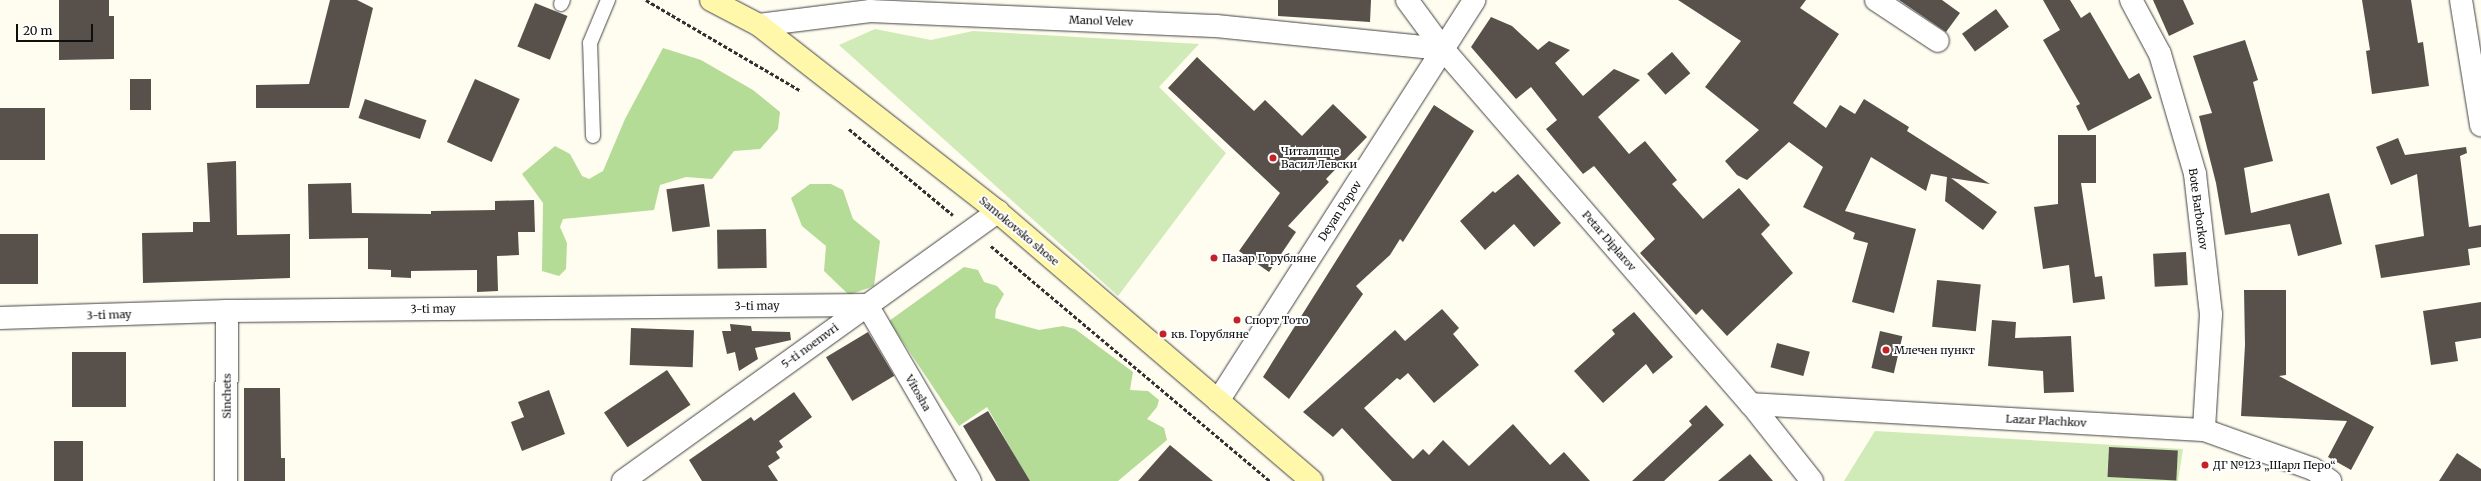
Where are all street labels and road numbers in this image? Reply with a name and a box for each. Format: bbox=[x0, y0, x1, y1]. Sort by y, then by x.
street label: Manol Velev bbox=[1069, 13, 1133, 29]
street label: Bote Barborkov bbox=[2186, 167, 2210, 251]
street label: Deyan Popov bbox=[1316, 178, 1364, 244]
street label: Samokovsko shose bbox=[976, 194, 1062, 268]
street label: Petar Diplarov bbox=[1579, 208, 1639, 274]
street label: 3-ti may bbox=[734, 299, 780, 313]
street label: 3-ti may bbox=[410, 302, 456, 316]
street label: 3-ti may bbox=[86, 308, 132, 322]
street label: 5-ti noemvri bbox=[779, 321, 841, 371]
street label: Sinchets bbox=[220, 373, 234, 419]
street label: Vitosha bbox=[902, 373, 934, 413]
street label: Lazar Plachkov bbox=[2005, 412, 2087, 430]

